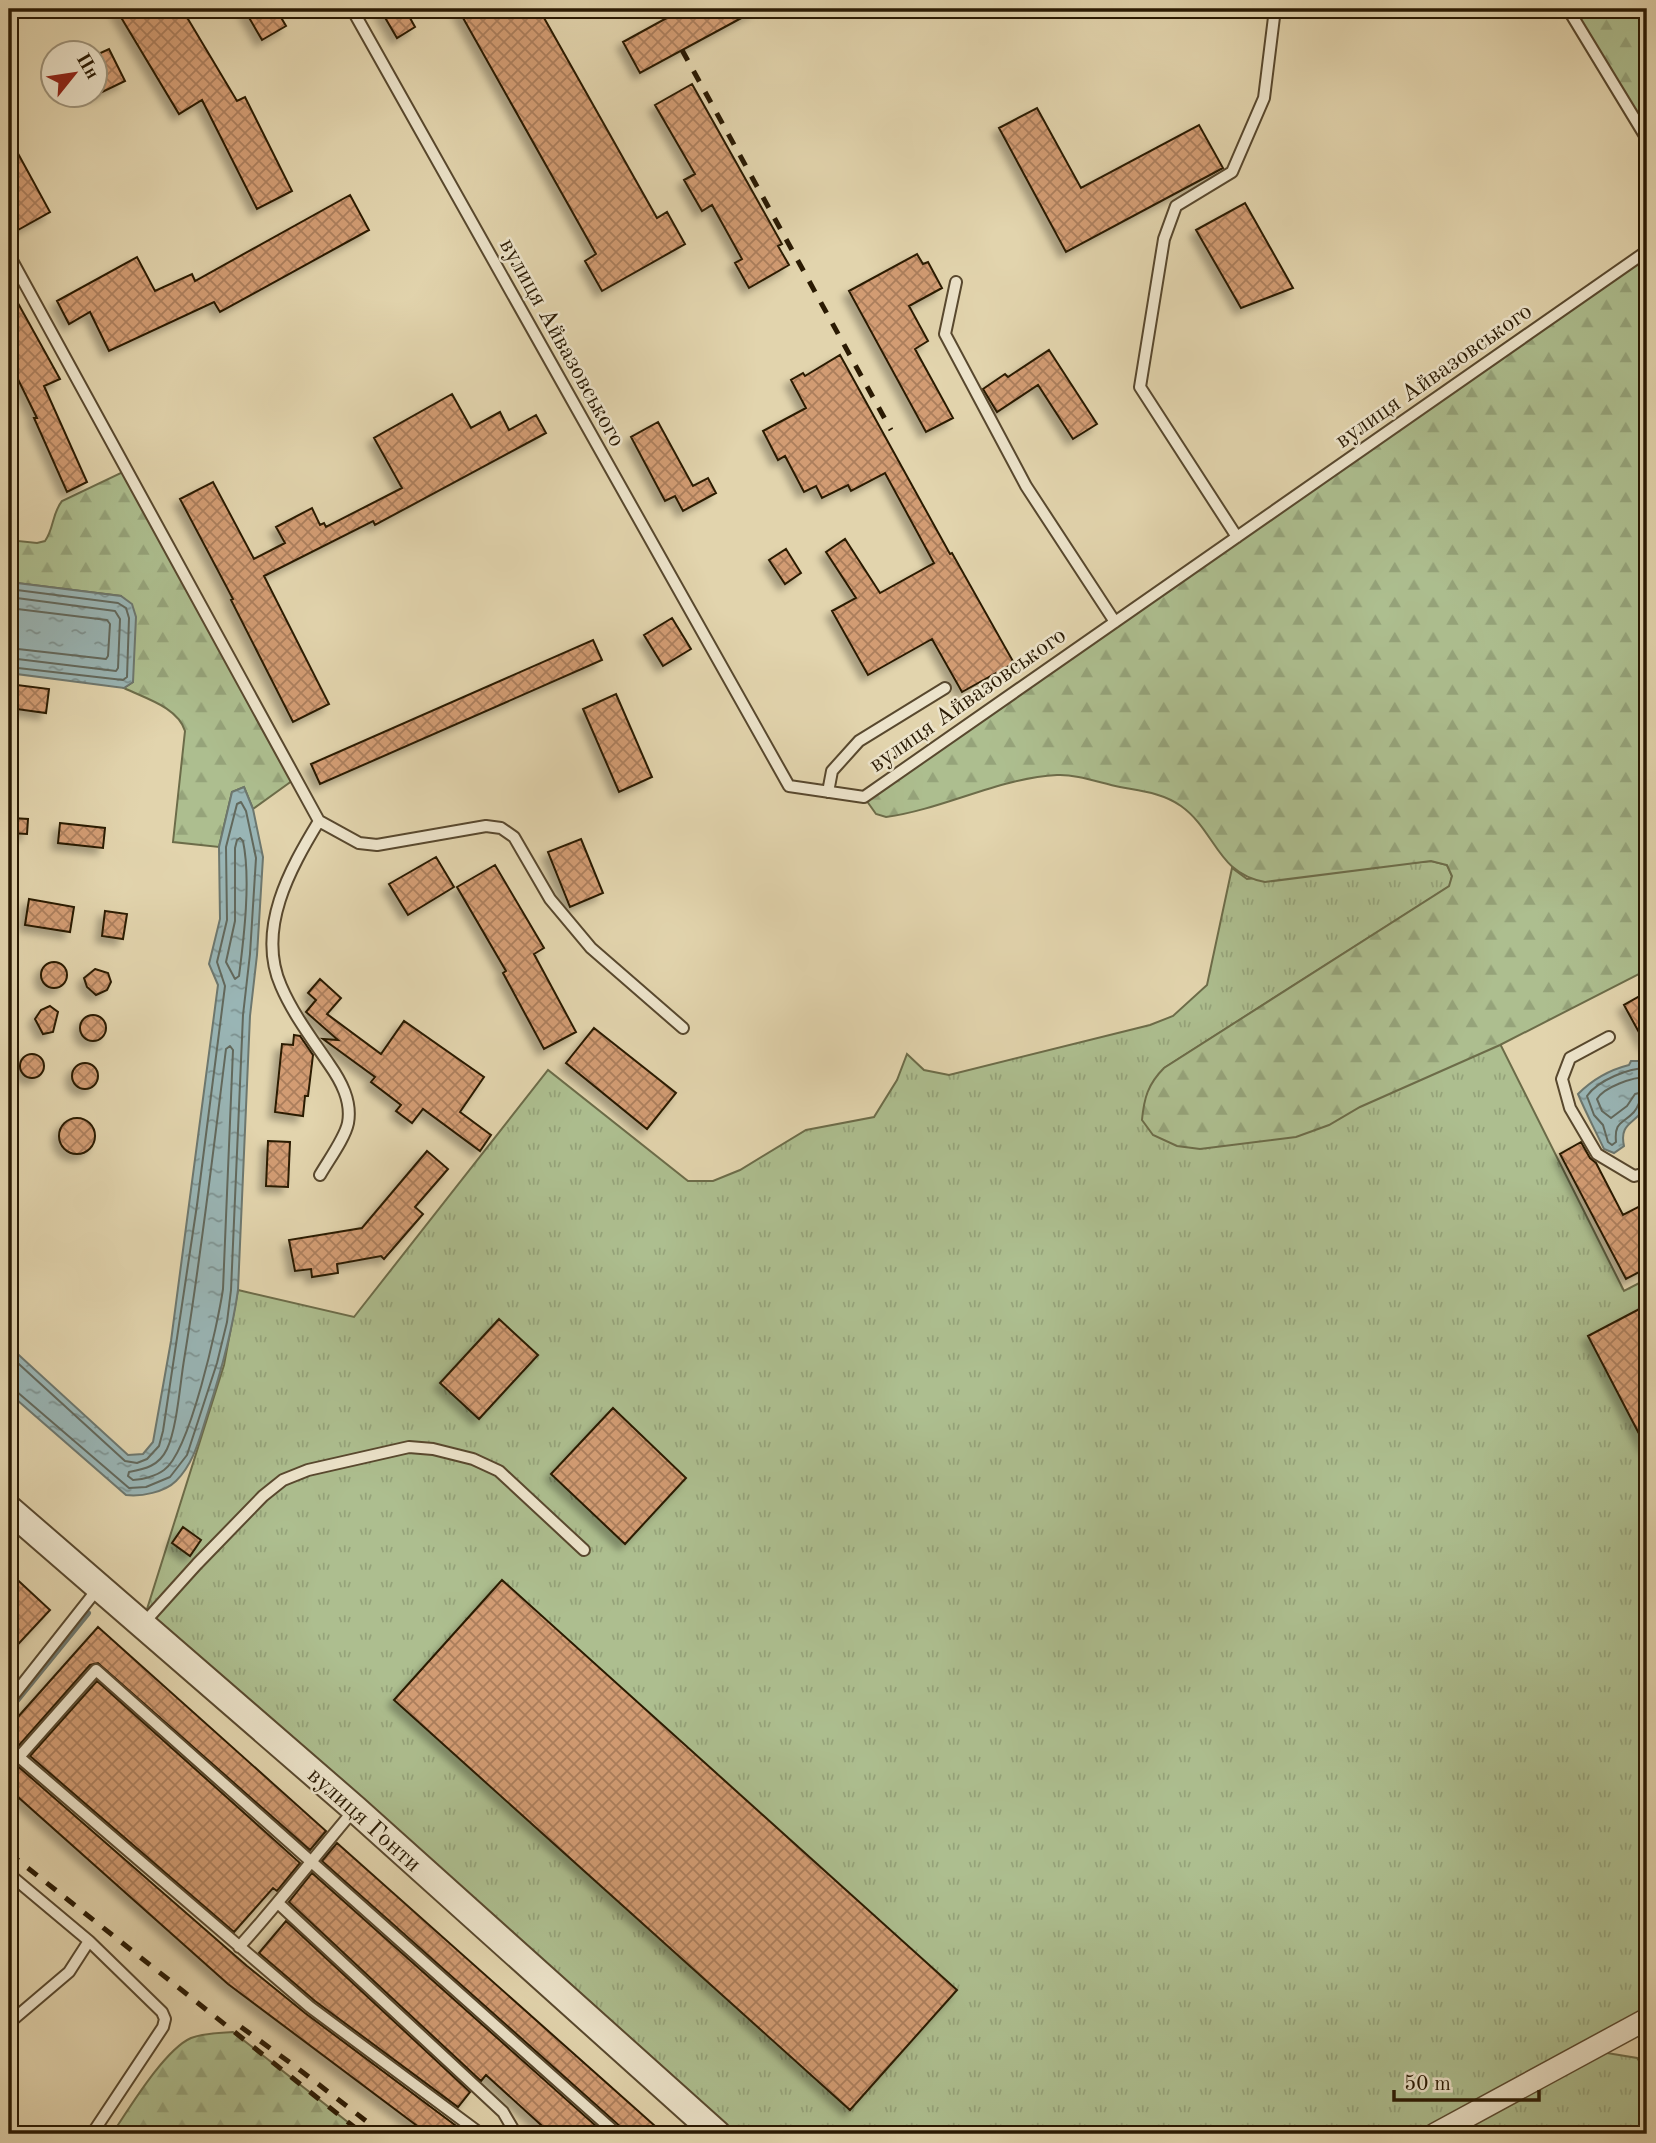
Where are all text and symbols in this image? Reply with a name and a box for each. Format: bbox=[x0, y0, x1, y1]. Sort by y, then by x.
north arrow bbox=[38, 38, 108, 108]
text: Пн bbox=[72, 51, 101, 83]
street label: вулиця Айвазовського bbox=[494, 235, 629, 451]
street label: вулиця Айвазовського bbox=[1331, 300, 1537, 454]
street label: вулиця Айвазовського bbox=[865, 624, 1071, 778]
street label: вулиця Гонти bbox=[302, 1764, 425, 1877]
scale bar bbox=[1394, 2059, 1539, 2103]
text: 50 m bbox=[1404, 2074, 1451, 2095]

